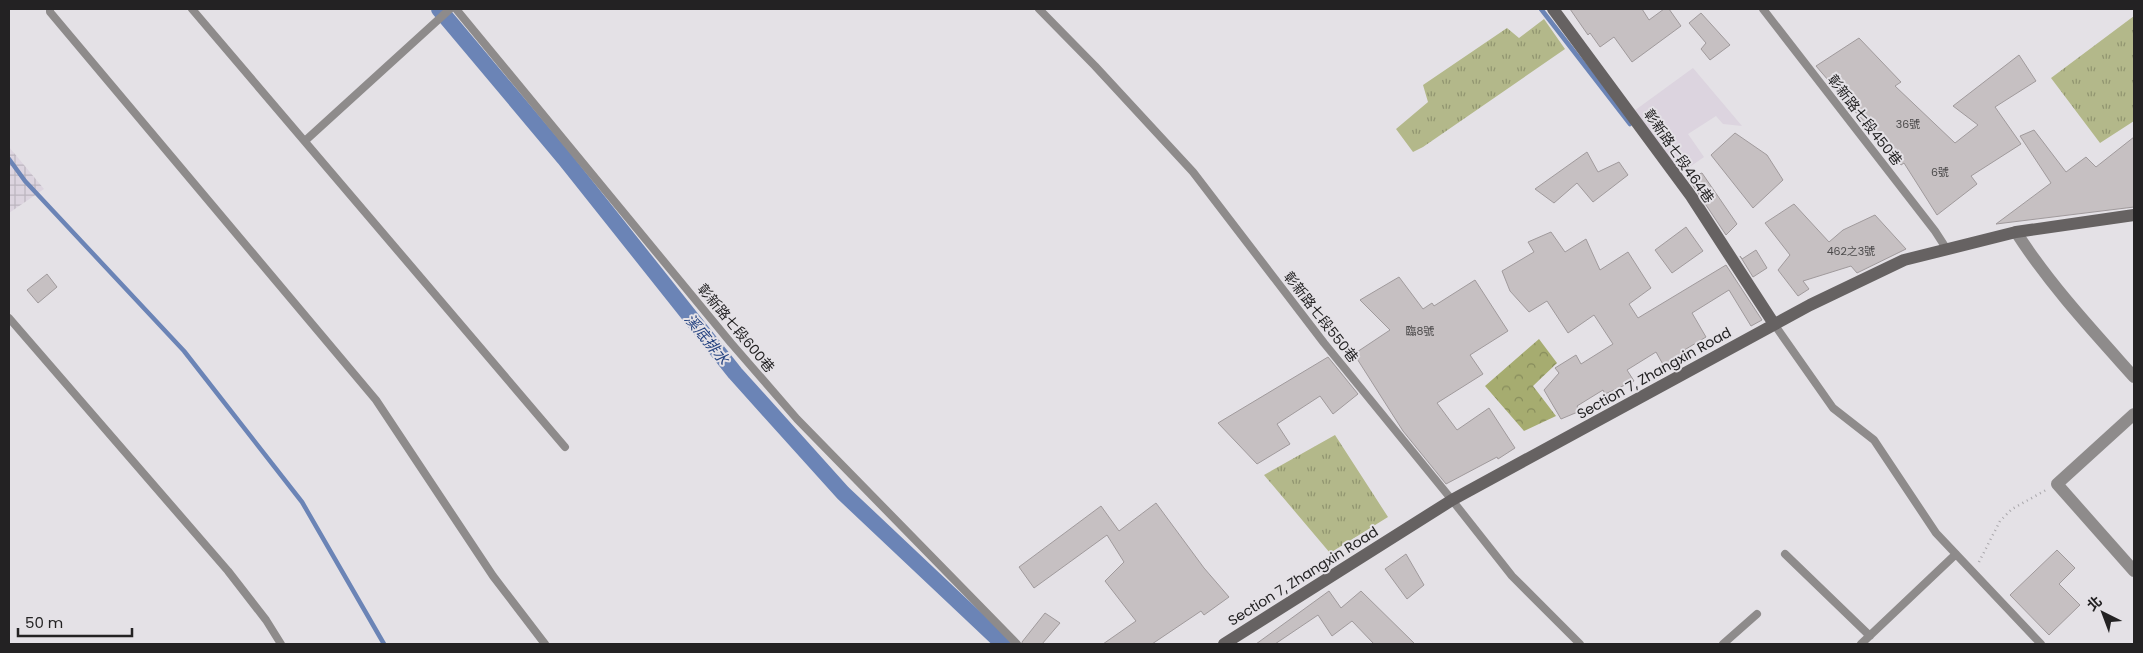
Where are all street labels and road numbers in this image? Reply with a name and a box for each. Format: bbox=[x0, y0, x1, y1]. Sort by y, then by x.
street label: 彰新路七段450巷 bbox=[1823, 70, 1907, 170]
street label: 彰新路七段464巷 bbox=[1639, 105, 1719, 207]
street label: 彰新路七段550巷 bbox=[1279, 267, 1363, 367]
street label: 彰新路七段600巷 bbox=[693, 279, 779, 377]
street label: Section 7, Zhangxin Road bbox=[1573, 322, 1735, 424]
street label: Section 7, Zhangxin Road bbox=[1224, 522, 1382, 630]

